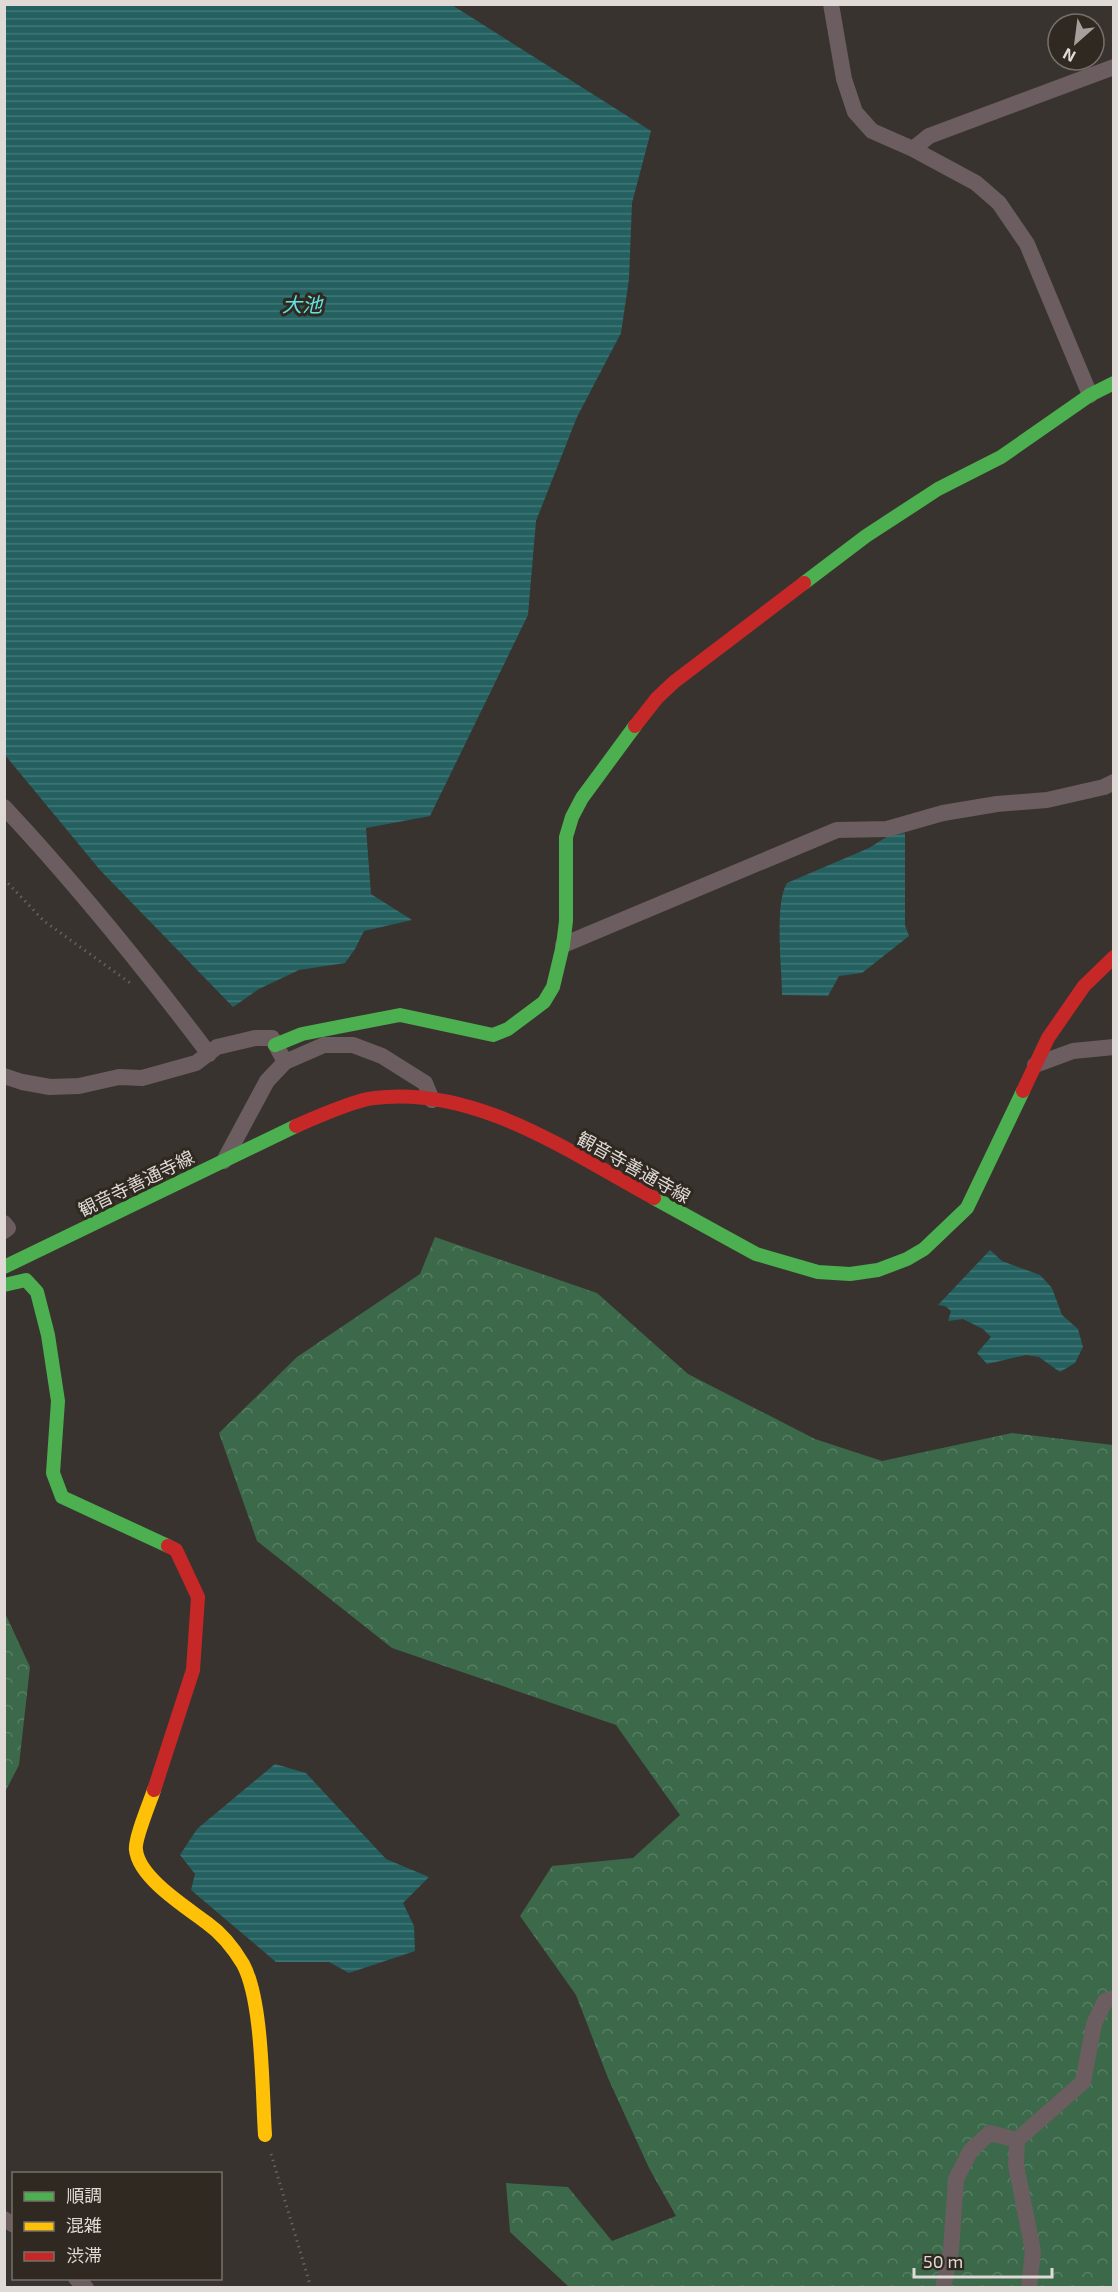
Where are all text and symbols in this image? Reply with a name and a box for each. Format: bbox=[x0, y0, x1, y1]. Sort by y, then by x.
north arrow bbox=[1046, 12, 1106, 72]
text: N bbox=[1059, 45, 1078, 67]
water label: 大池 bbox=[282, 292, 324, 316]
street label: 観音寺善通寺線 bbox=[574, 1127, 694, 1207]
street label: 観音寺善通寺線 bbox=[75, 1145, 197, 1221]
legend bbox=[12, 2172, 222, 2280]
text: 順調 bbox=[66, 2184, 102, 2206]
text: 混雑 bbox=[66, 2214, 102, 2236]
scale bar bbox=[914, 2241, 1052, 2279]
text: 渋滞 bbox=[66, 2244, 102, 2266]
text: 50 m bbox=[923, 2250, 963, 2272]

